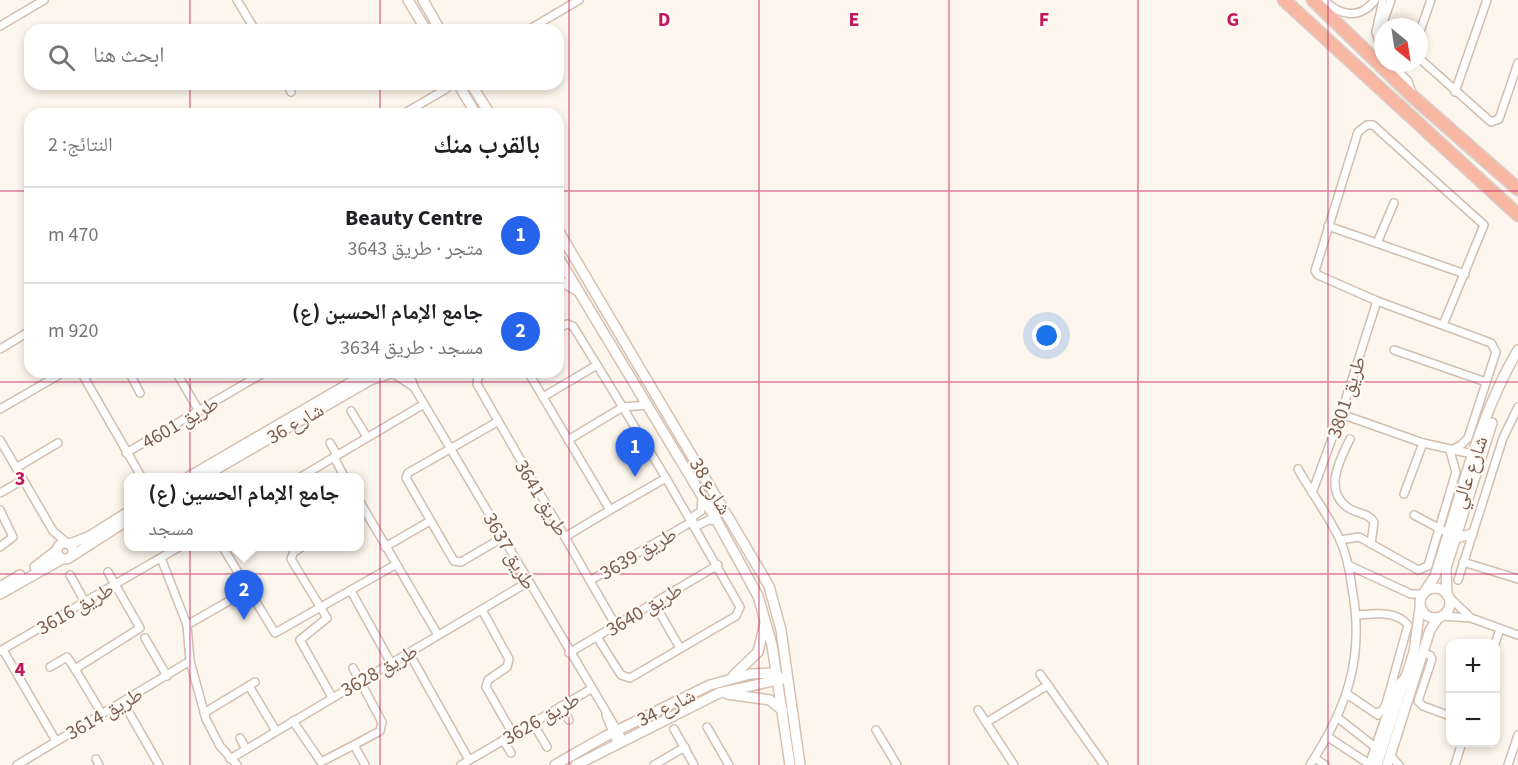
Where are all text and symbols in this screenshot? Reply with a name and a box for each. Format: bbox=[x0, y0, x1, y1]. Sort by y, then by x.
text: D bbox=[658, 6, 670, 34]
text: E bbox=[849, 6, 859, 34]
text: F bbox=[1039, 6, 1049, 34]
text: G bbox=[1227, 6, 1239, 34]
north arrow bbox=[1374, 18, 1428, 72]
search box bbox=[24, 24, 564, 90]
text: ابحث هنا bbox=[93, 39, 164, 71]
icon: search bbox=[45, 41, 78, 74]
text: بالقرب منك bbox=[433, 126, 540, 163]
text: النتائج: 2 bbox=[48, 131, 113, 159]
text: Beauty Centre bbox=[345, 202, 483, 234]
text: 470 m bbox=[48, 221, 98, 249]
text: 1 bbox=[515, 221, 526, 249]
text: متجر · طريق 3643 bbox=[348, 235, 483, 263]
text: جامع الإمام الحسين (ع) bbox=[292, 296, 483, 328]
text: 920 m bbox=[48, 317, 98, 345]
text: 2 bbox=[515, 317, 526, 345]
your location bbox=[1032, 321, 1061, 350]
text: مسجد · طريق 3634 bbox=[340, 334, 483, 362]
street label: طريق 3801 bbox=[1321, 353, 1373, 442]
street label: طريق 4601 bbox=[137, 390, 224, 456]
street label: شارع 36 bbox=[262, 396, 329, 451]
pin: 1 bbox=[616, 428, 654, 477]
street label: شارع عالي bbox=[1444, 432, 1496, 513]
street label: شارع 38 bbox=[682, 453, 738, 520]
street label: طريق 3641 bbox=[507, 455, 575, 542]
text: 3 bbox=[15, 465, 25, 493]
popup bbox=[124, 473, 364, 551]
text: جامع الإمام الحسين (ع) bbox=[148, 477, 340, 509]
street label: طريق 3637 bbox=[476, 508, 542, 595]
text: مسجد bbox=[148, 515, 194, 543]
street label: طريق 3639 bbox=[595, 521, 682, 587]
pin: 2 bbox=[224, 570, 264, 620]
street label: طريق 3616 bbox=[32, 576, 119, 642]
street label: طريق 3640 bbox=[601, 576, 688, 644]
street label: طريق 3628 bbox=[336, 638, 423, 704]
map controls bbox=[1446, 639, 1500, 747]
button: + bbox=[1446, 639, 1500, 693]
text: 4 bbox=[15, 656, 26, 684]
street label: طريق 3614 bbox=[61, 681, 148, 747]
street label: شارع 34 bbox=[632, 682, 700, 734]
street label: طريق 3626 bbox=[498, 686, 585, 752]
button: − bbox=[1446, 693, 1500, 747]

